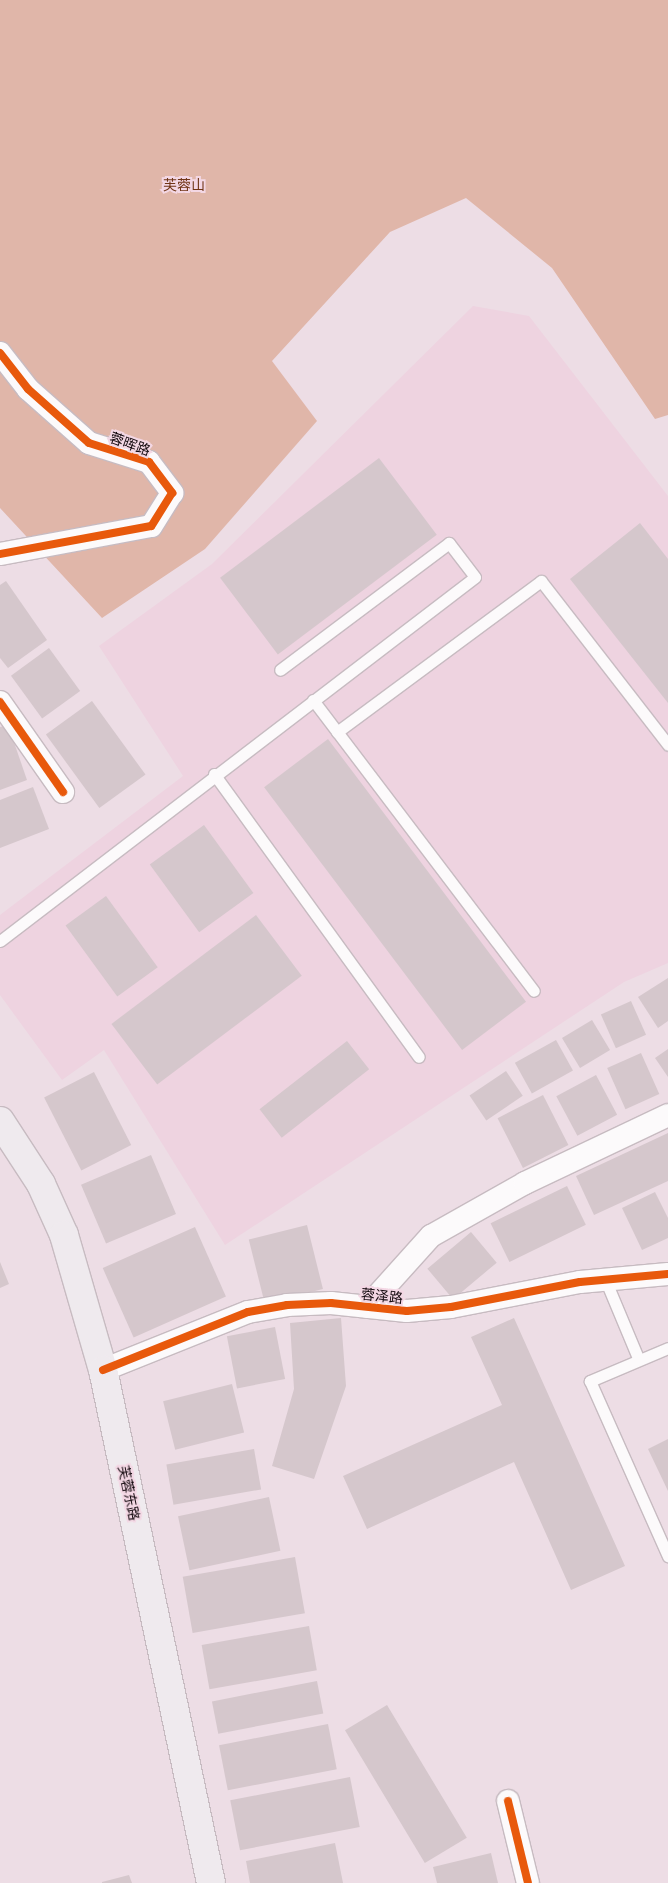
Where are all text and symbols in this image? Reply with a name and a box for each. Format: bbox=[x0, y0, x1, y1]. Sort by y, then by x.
park label: 芙蓉山 bbox=[163, 177, 205, 193]
street label: 蓉晖路 bbox=[107, 429, 153, 459]
street label: 蓉泽路 bbox=[360, 1285, 404, 1307]
street label: 芙蓉东路 bbox=[115, 1464, 143, 1522]

